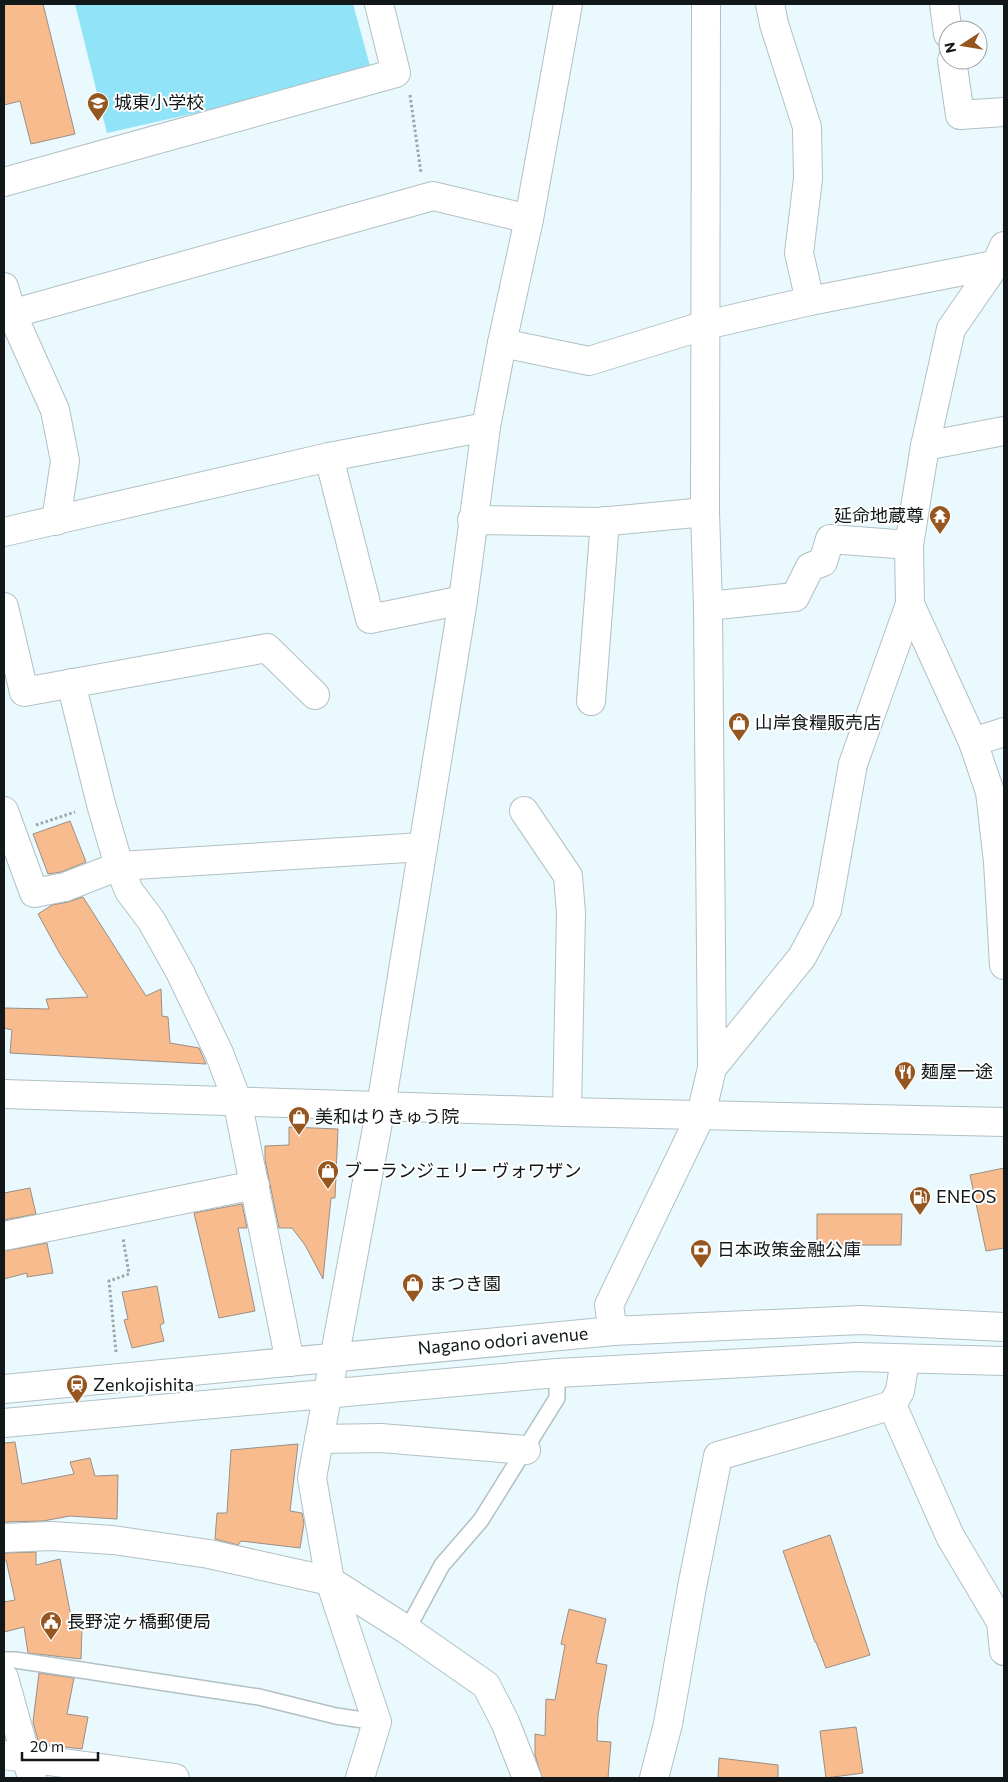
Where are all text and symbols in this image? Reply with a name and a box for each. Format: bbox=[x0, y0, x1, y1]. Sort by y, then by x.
north arrow bbox=[938, 20, 988, 70]
text: N bbox=[940, 41, 959, 55]
school or university icon: 城東小学校 bbox=[86, 91, 110, 122]
place label: 城東小学校 bbox=[114, 91, 204, 113]
place label: 延命地蔵尊 bbox=[834, 504, 924, 526]
temple icon: 延命地蔵尊 bbox=[928, 504, 952, 535]
shop icon: 山岸食糧販売店 bbox=[727, 711, 751, 742]
place label: 山岸食糧販売店 bbox=[755, 711, 881, 733]
restaurant icon: 麺屋一途 bbox=[893, 1060, 917, 1091]
place label: 麺屋一途 bbox=[921, 1060, 993, 1082]
shop icon: 美和はりきゅう院 bbox=[287, 1105, 311, 1136]
place label: 美和はりきゅう院 bbox=[315, 1105, 459, 1127]
shop icon: ブーランジェリー ヴォワザン bbox=[316, 1159, 340, 1190]
place label: ブーランジェリー ヴォワザン bbox=[344, 1159, 581, 1181]
fuel station icon: ENEOS bbox=[908, 1185, 932, 1216]
place label: ENEOS bbox=[936, 1185, 996, 1207]
bank icon: 日本政策金融公庫 bbox=[689, 1238, 713, 1269]
place label: 日本政策金融公庫 bbox=[717, 1238, 861, 1260]
shop icon: まつき園 bbox=[401, 1272, 425, 1303]
place label: まつき園 bbox=[429, 1272, 501, 1294]
street label: Nagano odori avenue bbox=[417, 1322, 589, 1358]
station icon: Zenkojishita bbox=[65, 1373, 89, 1404]
place label: Zenkojishita bbox=[93, 1373, 194, 1395]
public building icon: 長野淀ヶ橋郵便局 bbox=[39, 1610, 63, 1641]
place label: 長野淀ヶ橋郵便局 bbox=[67, 1610, 211, 1632]
scale bar bbox=[22, 1730, 99, 1762]
text: 20 m bbox=[30, 1737, 64, 1755]

